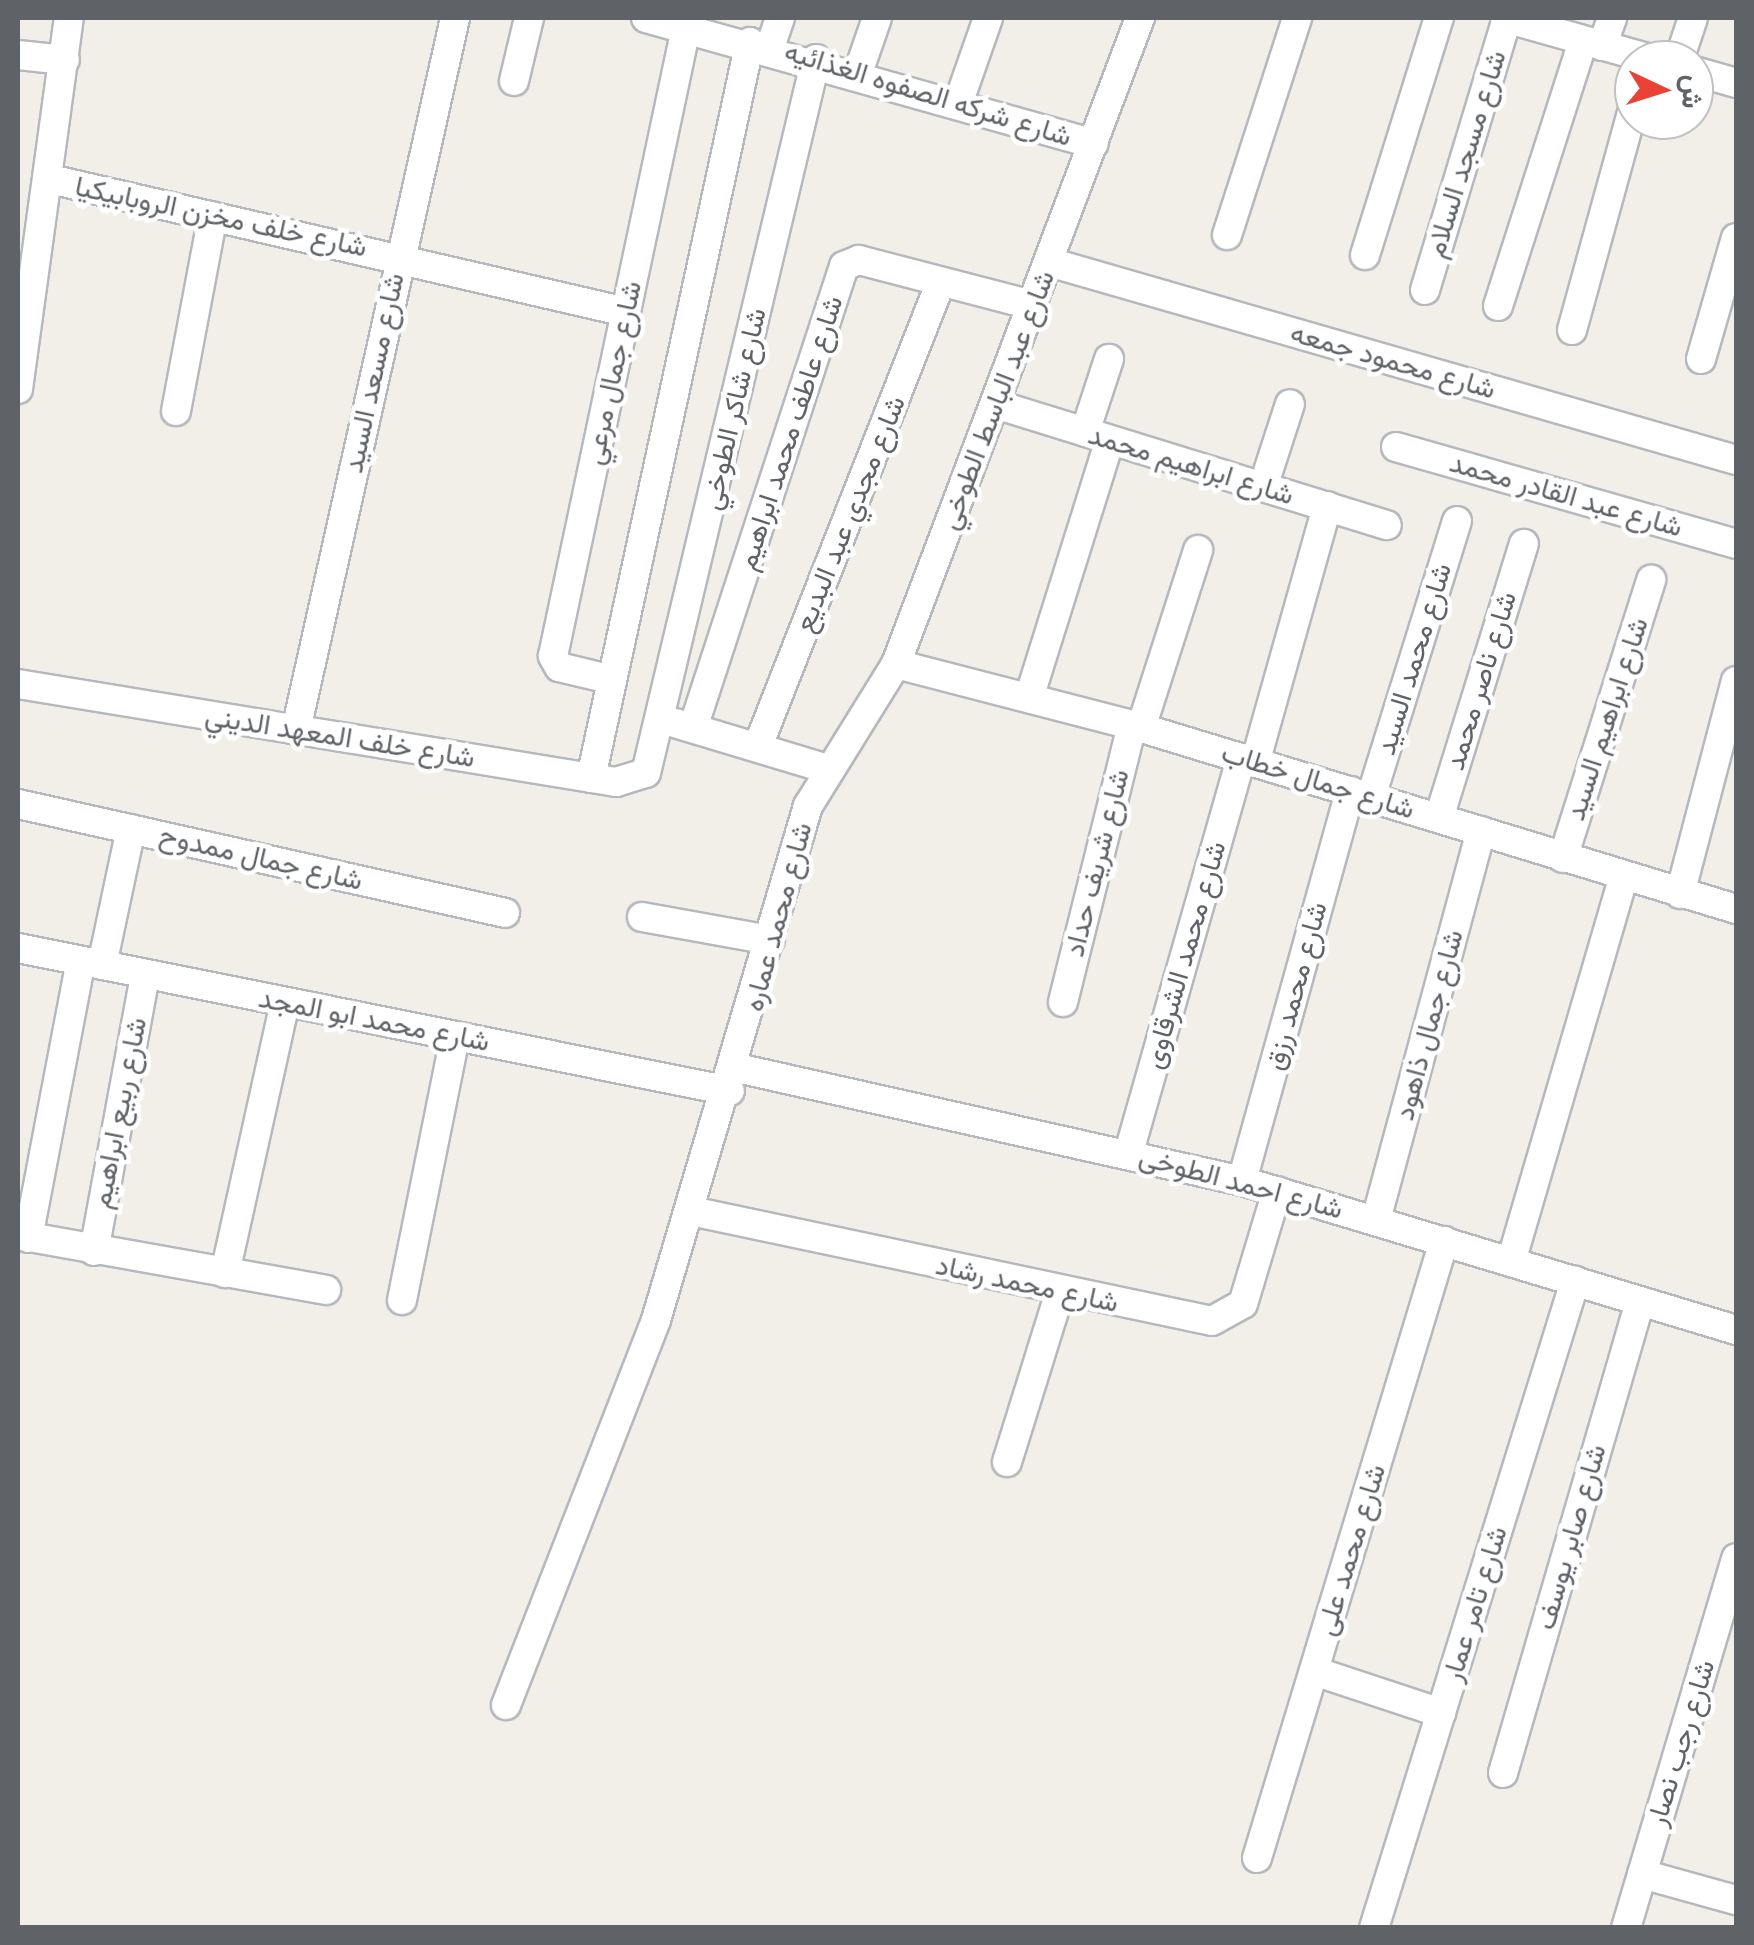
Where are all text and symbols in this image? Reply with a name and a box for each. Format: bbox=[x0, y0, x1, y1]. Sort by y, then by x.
street label: شارع شركه الصفوه الغذائيه bbox=[780, 34, 1076, 154]
north arrow bbox=[1614, 40, 1714, 140]
street label: شارع مسجد السلام bbox=[1419, 46, 1513, 262]
text: ش bbox=[1675, 74, 1710, 110]
street label: شارع خلف مخزن الروبابيكيا bbox=[72, 170, 370, 264]
street label: شارع عبد الباسط الطوخي bbox=[932, 266, 1062, 534]
street label: شارع مسعد السيد bbox=[336, 270, 412, 476]
street label: شارع جمال مرعي bbox=[577, 278, 649, 468]
street label: شارع عاطف محمد ابراهيم bbox=[730, 292, 850, 574]
street label: شارع شاكر الطوخي bbox=[694, 305, 774, 513]
street label: شارع محمود جمعه bbox=[1287, 316, 1499, 406]
street label: شارع مجدي عبد البديع bbox=[787, 391, 913, 637]
street label: شارع ابراهيم محمد bbox=[1084, 418, 1298, 512]
street label: شارع عبد القادر محمد bbox=[1446, 446, 1686, 544]
street label: شارع محمد السيد bbox=[1369, 559, 1459, 759]
street label: شارع ناصر محمد bbox=[1438, 588, 1524, 774]
street label: شارع ابراهيم السيد bbox=[1558, 613, 1656, 825]
street label: شارع خلف المعهد الديني bbox=[203, 699, 477, 775]
street label: شارع جمال خطاب bbox=[1217, 736, 1419, 826]
street label: شارع شريف حداد bbox=[1058, 766, 1136, 960]
street label: شارع جمال ممدوح bbox=[156, 818, 366, 898]
street label: شارع محمد عماره bbox=[737, 819, 819, 1015]
street label: شارع محمد الشرقاوى bbox=[1136, 837, 1234, 1073]
street label: شارع محمد رزق bbox=[1257, 898, 1335, 1074]
street label: شارع جمال ذاهود bbox=[1387, 926, 1471, 1124]
street label: شارع محمد ابو المجد bbox=[256, 981, 492, 1059]
street label: شارع ربيع ابراهيم bbox=[84, 1015, 154, 1211]
street label: شارع احمد الطوخى bbox=[1135, 1140, 1347, 1226]
street label: شارع محمد رشاد bbox=[933, 1248, 1121, 1320]
street label: شارع صابر يوسف bbox=[1529, 1440, 1613, 1634]
street label: شارع محمد على bbox=[1309, 1460, 1393, 1640]
street label: شارع تامر عمار bbox=[1435, 1522, 1515, 1686]
street label: شارع رجب نصار bbox=[1640, 1656, 1722, 1830]

